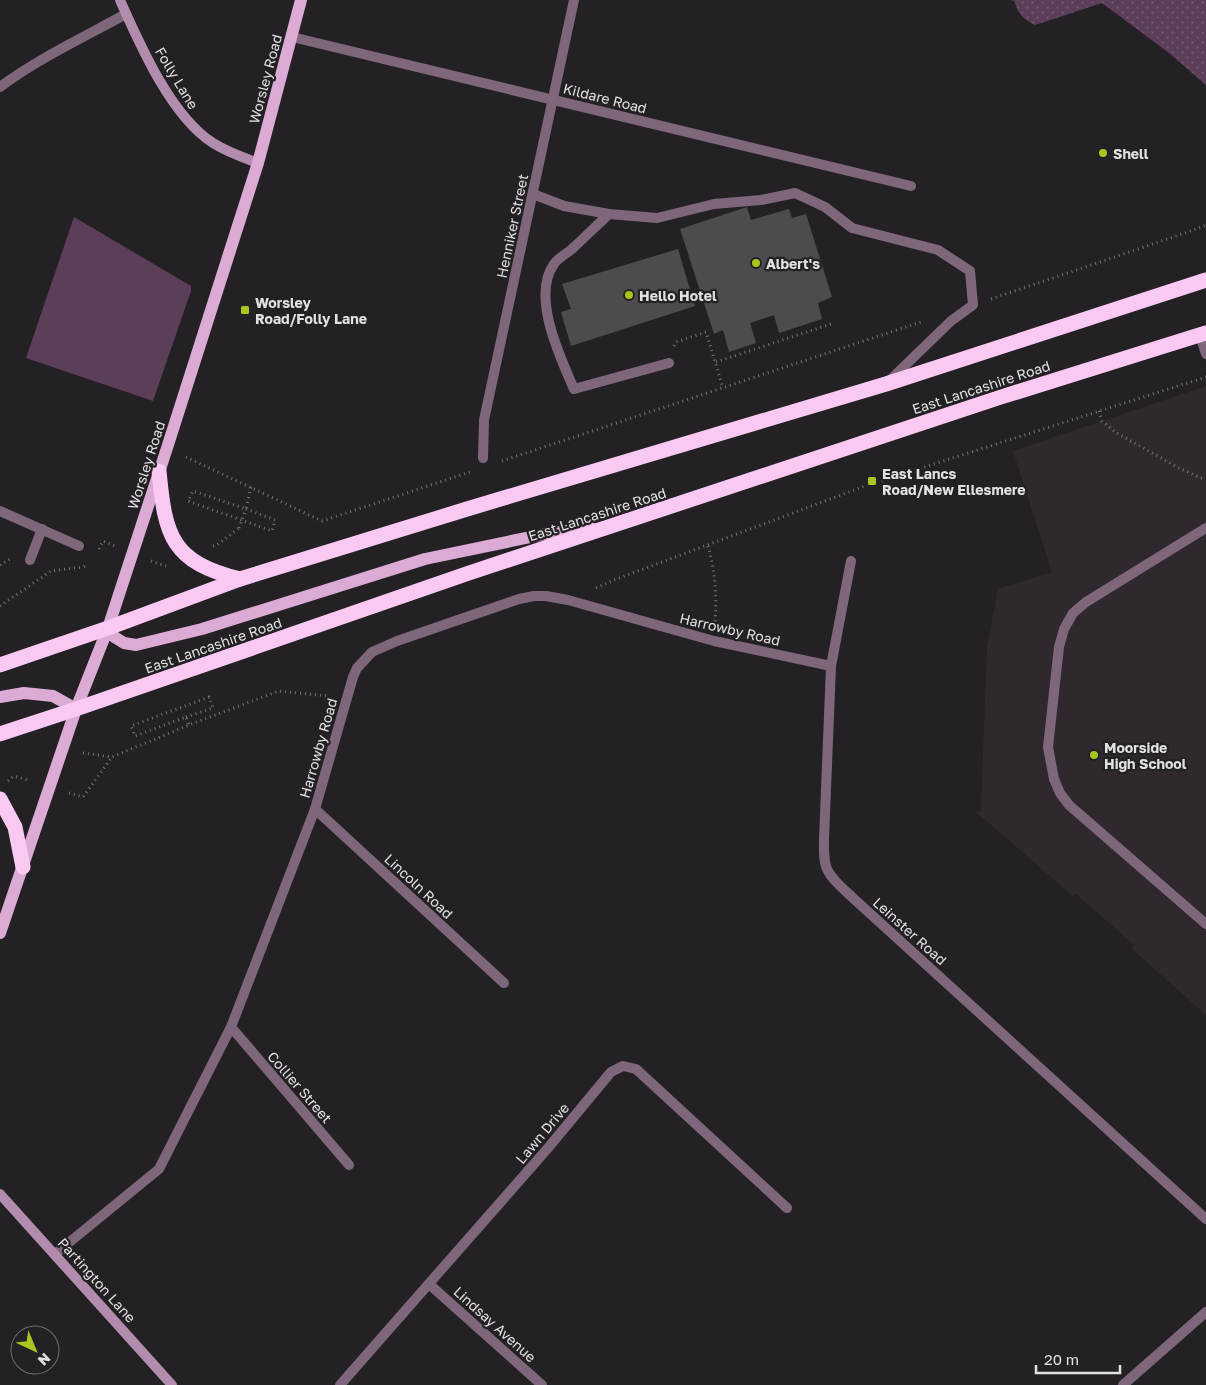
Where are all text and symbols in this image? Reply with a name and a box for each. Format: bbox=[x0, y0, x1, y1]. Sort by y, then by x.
street label: Worsley Road bbox=[245, 32, 285, 126]
street label: Folly Lane bbox=[152, 44, 202, 112]
street label: Kildare Road bbox=[561, 79, 649, 117]
place label: Shell bbox=[1113, 145, 1149, 162]
marker: Shell bbox=[1097, 147, 1109, 159]
street label: Henniker Street bbox=[493, 172, 531, 280]
place label: Albert's bbox=[766, 255, 820, 272]
marker: Albert's bbox=[750, 257, 762, 269]
place label: Hello Hotel bbox=[639, 287, 717, 304]
marker: Hello Hotel bbox=[623, 289, 635, 301]
place label: Worsley Road/Folly Lane bbox=[255, 294, 367, 327]
marker: Worsley Road/Folly Lane bbox=[239, 304, 251, 316]
street label: East Lancashire Road bbox=[910, 357, 1052, 417]
street label: Worsley Road bbox=[124, 419, 168, 511]
place label: East Lancs Road/New Ellesmere bbox=[882, 465, 1025, 498]
marker: East Lancs Road/New Ellesmere bbox=[866, 475, 878, 487]
street label: East Lancashire Road bbox=[526, 484, 668, 544]
street label: Harrowby Road bbox=[678, 609, 782, 649]
street label: East Lancashire Road bbox=[142, 614, 284, 676]
street label: Harrowby Road bbox=[296, 696, 340, 800]
place label: Moorside High School bbox=[1104, 739, 1187, 772]
marker: Moorside High School bbox=[1088, 749, 1100, 761]
street label: Lincoln Road bbox=[381, 850, 457, 922]
street label: Leinster Road bbox=[870, 894, 950, 968]
street label: Collier Street bbox=[264, 1048, 336, 1126]
street label: Lawn Drive bbox=[512, 1099, 572, 1167]
street label: Partington Lane bbox=[55, 1234, 139, 1326]
street label: Lindsay Avenue bbox=[450, 1283, 540, 1365]
north arrow bbox=[10, 1325, 60, 1375]
scale bar bbox=[1036, 1342, 1120, 1374]
text: N bbox=[35, 1350, 54, 1370]
text: 20 m bbox=[1044, 1350, 1079, 1368]

